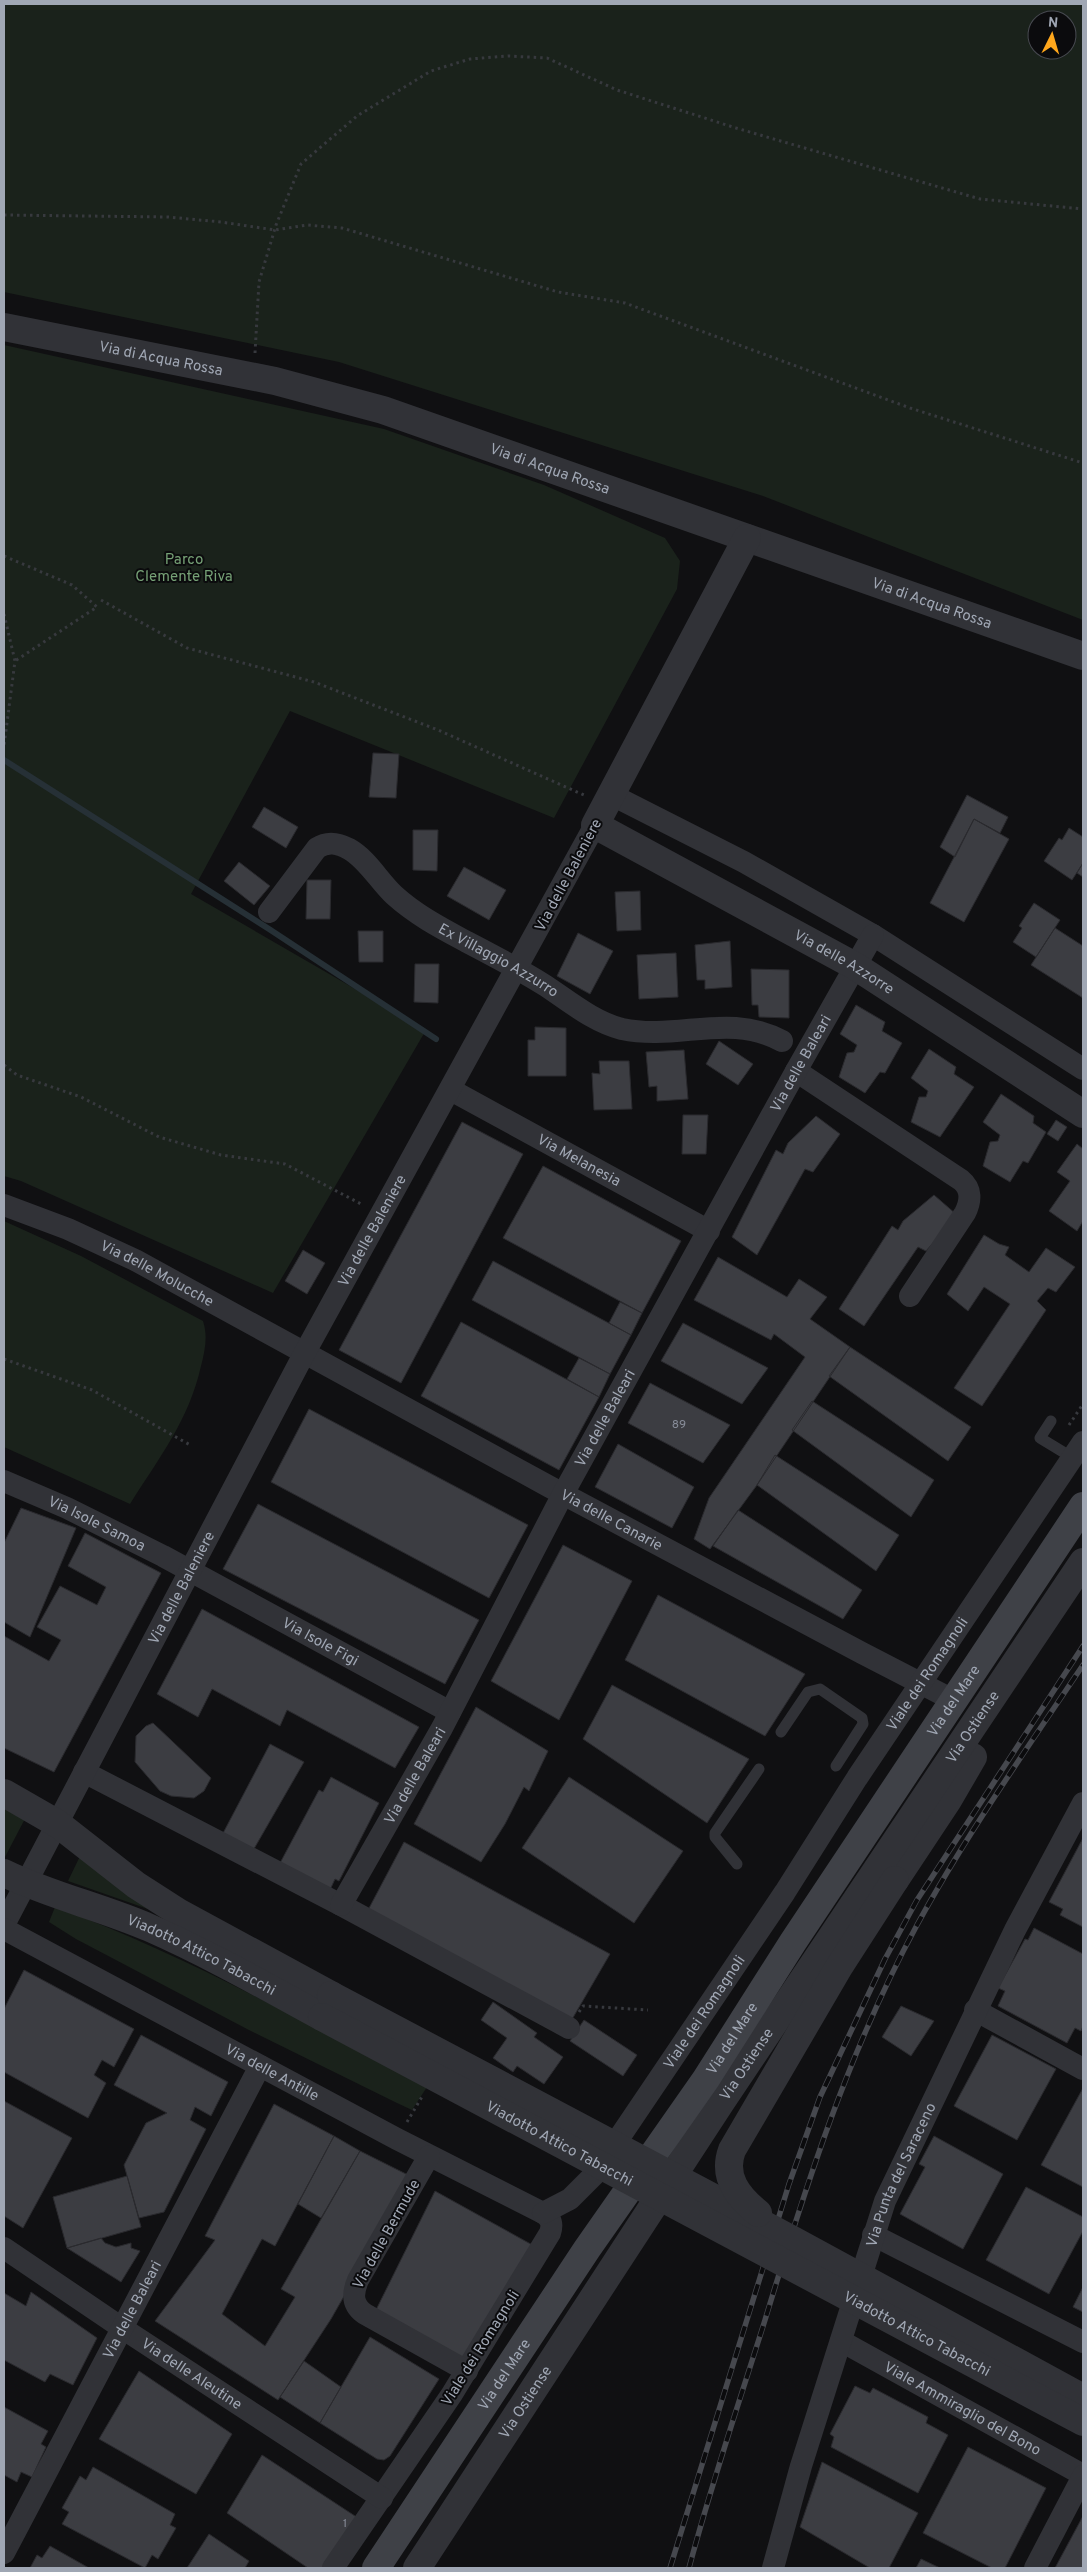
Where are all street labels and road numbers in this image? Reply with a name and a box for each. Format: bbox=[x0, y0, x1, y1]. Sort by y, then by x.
street label: Via di Acqua Rossa bbox=[97, 338, 224, 381]
street label: Via di Acqua Rossa bbox=[487, 440, 612, 500]
street label: Via di Acqua Rossa bbox=[869, 574, 994, 634]
street label: Via delle Baleniere bbox=[532, 816, 607, 935]
street label: Ex Villaggio Azzurro bbox=[434, 920, 562, 1003]
street label: Via delle Azzorre bbox=[790, 926, 897, 1000]
street label: Via delle Baleari bbox=[767, 1012, 837, 1116]
street label: Via Melanesia bbox=[533, 1131, 624, 1192]
street label: Via delle Baleniere bbox=[335, 1172, 412, 1291]
street label: Via delle Molucche bbox=[97, 1237, 217, 1312]
street label: Via delle Baleari bbox=[572, 1367, 641, 1471]
street label: Via delle Canarie bbox=[557, 1486, 665, 1556]
street label: Via Isole Samoa bbox=[45, 1493, 148, 1557]
street label: Via delle Baleniere bbox=[145, 1529, 220, 1648]
street label: Via Isole Figi bbox=[278, 1614, 361, 1671]
street label: Viale dei Romagnoli bbox=[883, 1614, 973, 1735]
street label: Via del Mare bbox=[924, 1662, 985, 1741]
street label: Via Ostiense bbox=[943, 1688, 1005, 1768]
street label: Via delle Baleari bbox=[381, 1725, 451, 1828]
street label: Viadotto Attico Tabacchi bbox=[124, 1911, 279, 2001]
street label: Viale dei Romagnoli bbox=[660, 1952, 750, 2073]
street label: Via del Mare bbox=[703, 1999, 763, 2079]
street label: Via Ostiense bbox=[717, 2025, 779, 2105]
street label: Via delle Antille bbox=[221, 2041, 322, 2106]
street label: Viadotto Attico Tabacchi bbox=[482, 2098, 636, 2192]
street label: Via Punta del Saraceno bbox=[863, 2100, 942, 2250]
street label: Via delle Bermude bbox=[349, 2177, 425, 2293]
street label: Via delle Baleari bbox=[100, 2258, 167, 2363]
street label: Viale dei Romagnoli bbox=[438, 2287, 525, 2410]
street label: Viadotto Attico Tabacchi bbox=[839, 2288, 993, 2382]
street label: Via delle Aleutine bbox=[137, 2335, 245, 2415]
street label: Via del Mare bbox=[475, 2336, 536, 2415]
street label: Viale Ammiraglio del Bono bbox=[880, 2358, 1044, 2461]
street label: Via Ostiense bbox=[496, 2363, 557, 2443]

